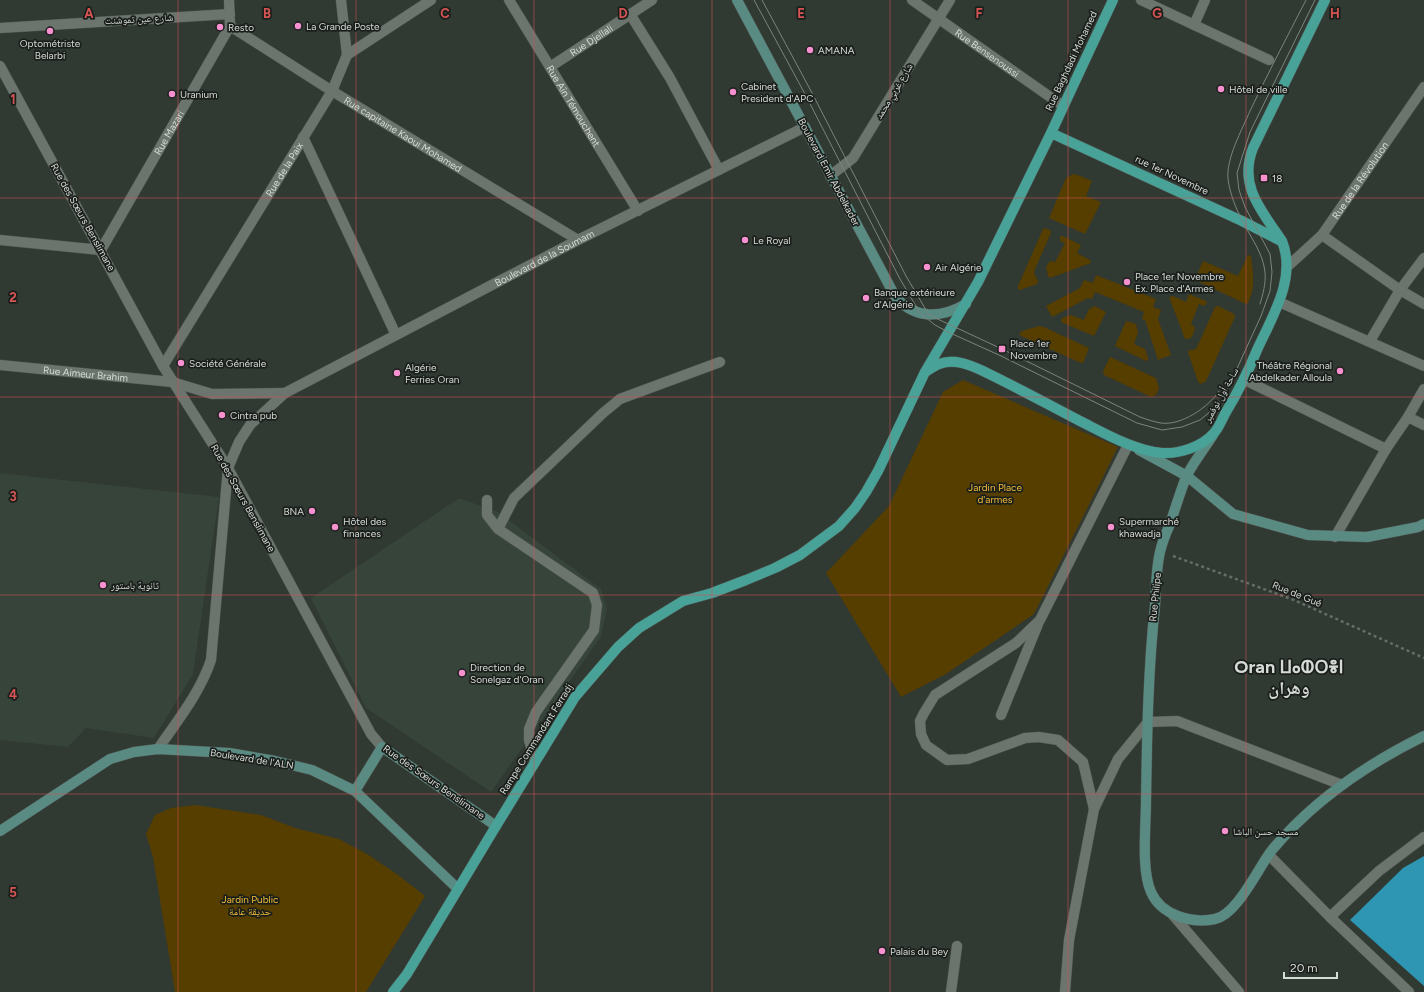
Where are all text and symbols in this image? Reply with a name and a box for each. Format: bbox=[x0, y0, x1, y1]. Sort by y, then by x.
text: A bbox=[84, 6, 94, 21]
text: B bbox=[263, 6, 271, 21]
text: C bbox=[440, 6, 450, 21]
text: D bbox=[618, 6, 628, 21]
text: E bbox=[797, 6, 805, 21]
text: F bbox=[975, 6, 983, 21]
text: G bbox=[1152, 6, 1162, 21]
text: H bbox=[1330, 6, 1340, 21]
street label: Rue Baghdadi Mohamed bbox=[1042, 9, 1100, 113]
street label: شارع عين تموشنت bbox=[105, 11, 174, 27]
place label: La Grande Poste bbox=[306, 20, 380, 33]
place label: Resto bbox=[228, 21, 254, 34]
marker: La Grande Poste bbox=[293, 21, 303, 31]
street label: Rue Djellali bbox=[567, 21, 615, 59]
marker: Resto bbox=[215, 22, 225, 32]
marker: Optométriste Belarbi bbox=[45, 26, 55, 36]
street label: Rue Bensenoussi bbox=[953, 26, 1022, 80]
place label: Optométriste Belarbi bbox=[20, 37, 81, 62]
place label: AMANA bbox=[818, 44, 855, 57]
marker: AMANA bbox=[805, 45, 815, 55]
street label: شارع غربي محمد bbox=[872, 60, 917, 122]
street label: Rue Aïn Témouchent bbox=[544, 63, 604, 149]
place label: Cabinet President d'APC bbox=[741, 80, 813, 105]
place label: Hôtel de ville bbox=[1229, 83, 1288, 96]
marker: Hôtel de ville bbox=[1216, 84, 1226, 94]
marker: Cabinet President d'APC bbox=[728, 87, 738, 97]
place label: Uranium bbox=[180, 88, 218, 101]
marker: Uranium bbox=[167, 89, 177, 99]
text: 1 bbox=[10, 92, 16, 107]
street label: Rue capitaine Kaoui Mohamed bbox=[342, 93, 464, 175]
street label: Rue Mazari bbox=[151, 108, 187, 157]
street label: Boulevard Emir Abdelkader bbox=[795, 116, 863, 229]
street label: Rue de la Paix bbox=[262, 139, 306, 199]
street label: Rue de la Révolution bbox=[1329, 139, 1391, 221]
street label: rue 1er Novembre bbox=[1133, 152, 1211, 198]
street label: Rue des Sœurs Benslimane bbox=[48, 161, 118, 274]
place label: 18 bbox=[1272, 172, 1282, 185]
marker: 18 bbox=[1259, 173, 1269, 183]
street label: Boulevard de la Soumam bbox=[492, 227, 596, 289]
place label: Le Royal bbox=[753, 234, 791, 247]
marker: Le Royal bbox=[740, 235, 750, 245]
place label: Air Algérie bbox=[935, 261, 982, 274]
marker: Air Algérie bbox=[922, 262, 932, 272]
place label: Place 1er Novembre Ex. Place d'Armes bbox=[1135, 270, 1225, 295]
marker: Place 1er Novembre Ex. Place d'Armes bbox=[1122, 277, 1132, 287]
place label: Banque extérieure d'Algérie bbox=[874, 286, 956, 311]
text: 2 bbox=[9, 290, 17, 305]
marker: Banque extérieure d'Algérie bbox=[861, 293, 871, 303]
place label: Place 1er Novembre bbox=[1010, 337, 1058, 362]
marker: Place 1er Novembre bbox=[997, 344, 1007, 354]
place label: Société Générale bbox=[189, 357, 267, 370]
marker: Société Générale bbox=[176, 358, 186, 368]
place label: Théâtre Régional Abdelkader Alloula bbox=[1249, 359, 1332, 384]
place label: Algérie Ferries Oran bbox=[405, 361, 460, 386]
street label: Rue Aimeur Brahim bbox=[42, 363, 129, 384]
street label: ساحة أول نوفمبر bbox=[1200, 365, 1242, 426]
marker: Théâtre Régional Abdelkader Alloula bbox=[1335, 366, 1345, 376]
marker: Algérie Ferries Oran bbox=[392, 368, 402, 378]
place label: Cintra pub bbox=[230, 409, 277, 422]
marker: Cintra pub bbox=[217, 410, 227, 420]
street label: Rue des Sœurs Benslimane bbox=[208, 442, 278, 555]
park label: Jardin Place d'armes bbox=[968, 481, 1022, 506]
text: 3 bbox=[9, 489, 17, 504]
place label: BNA bbox=[283, 505, 304, 518]
marker: BNA bbox=[307, 506, 317, 516]
place label: Hôtel des finances bbox=[343, 515, 387, 540]
place label: Supermarché khawadja bbox=[1119, 515, 1179, 540]
marker: Hôtel des finances bbox=[330, 522, 340, 532]
marker: Supermarché khawadja bbox=[1106, 522, 1116, 532]
street label: Rue Philipe bbox=[1146, 571, 1164, 622]
street label: Rue de Gué bbox=[1270, 578, 1324, 610]
place label: ثانوية باستور bbox=[110, 579, 159, 592]
marker: ثانوية باستور bbox=[98, 580, 108, 590]
district label: Oran ⵡⴰⵀⵔⴻⵏ وهران bbox=[1234, 656, 1344, 699]
place label: Direction de Sonelgaz d'Oran bbox=[470, 661, 544, 686]
marker: Direction de Sonelgaz d'Oran bbox=[457, 668, 467, 678]
street label: Rampe Commandant Ferradj bbox=[496, 681, 576, 797]
text: 4 bbox=[9, 687, 17, 702]
street label: Rue des Sœurs Benslimane bbox=[381, 742, 488, 822]
street label: Boulevard de l'ALN bbox=[209, 746, 295, 772]
place label: مسجد حسن الباشا bbox=[1233, 825, 1299, 838]
marker: مسجد حسن الباشا bbox=[1220, 826, 1230, 836]
text: 5 bbox=[9, 885, 17, 900]
park label: Jardin Public حديقة عامة bbox=[222, 893, 279, 918]
place label: Palais du Bey bbox=[890, 945, 949, 958]
marker: Palais du Bey bbox=[877, 946, 887, 956]
scale bar bbox=[1284, 954, 1337, 980]
text: 20 m bbox=[1290, 961, 1318, 975]

